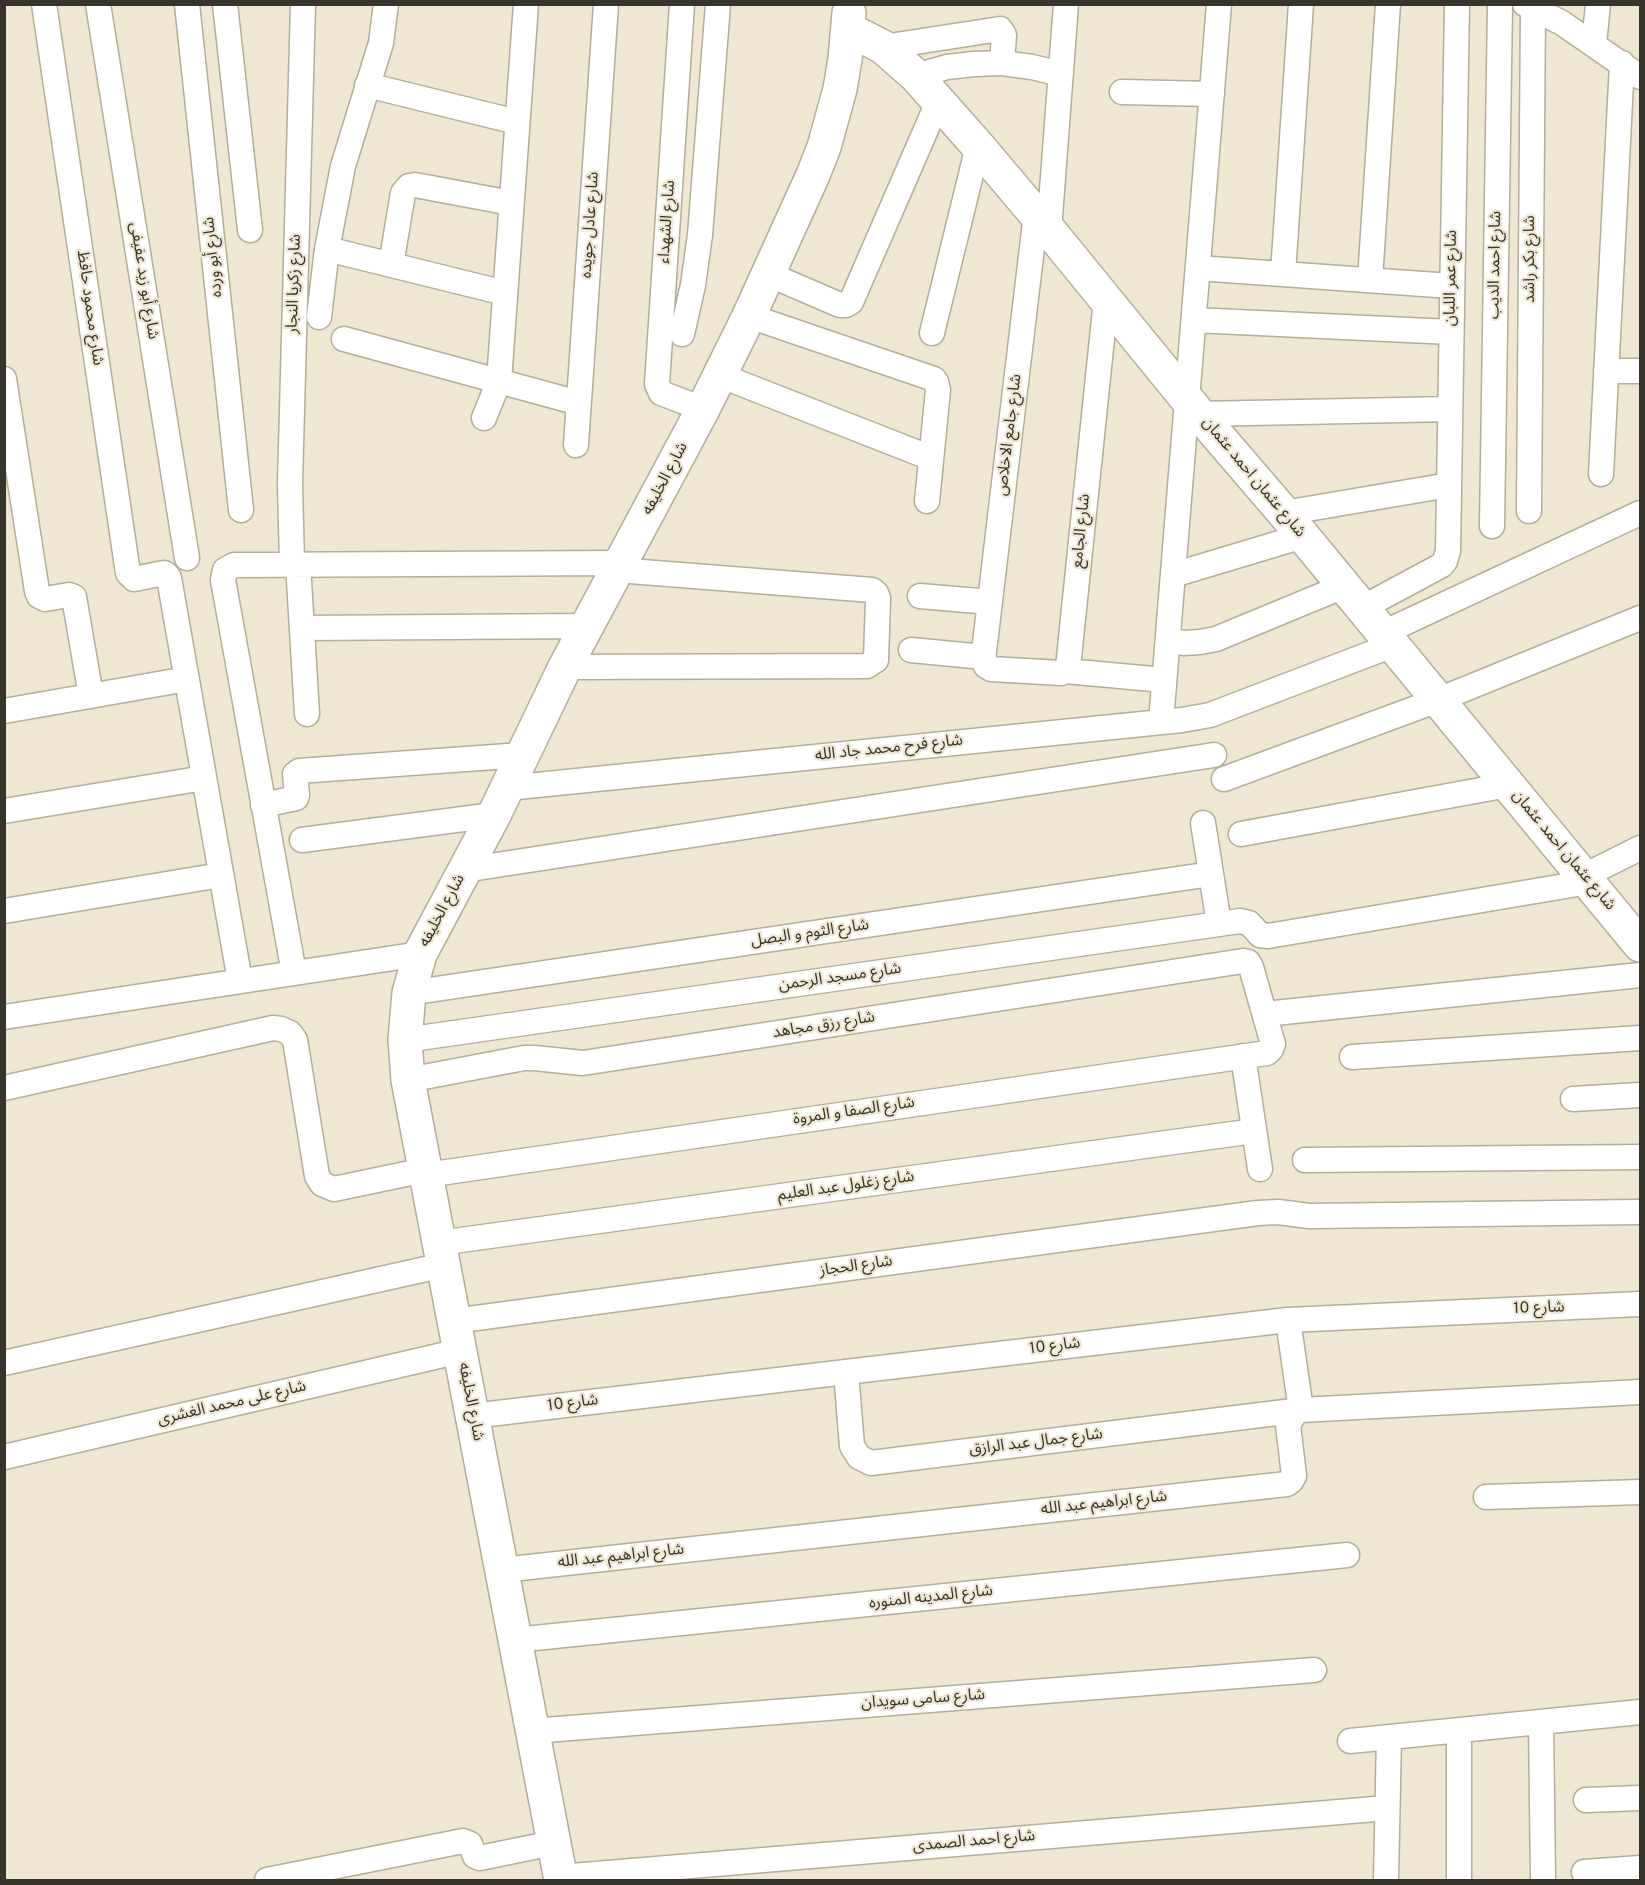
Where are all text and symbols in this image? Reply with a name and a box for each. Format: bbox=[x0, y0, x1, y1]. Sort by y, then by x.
street label: شارع عادل جويده bbox=[578, 171, 604, 279]
street label: شارع الشهداء bbox=[656, 180, 680, 264]
street label: شارع احمد الديب bbox=[1485, 211, 1507, 319]
street label: شارع بكر راشد bbox=[1521, 215, 1541, 303]
street label: شارع أبو ورده bbox=[200, 216, 228, 298]
street label: شارع أبو زيد عفيفى bbox=[124, 221, 162, 341]
street label: شارع عمر اللبان bbox=[1442, 230, 1462, 326]
street label: شارع زكريا النجار bbox=[284, 234, 306, 334]
street label: شارع محمود حافظ bbox=[71, 249, 107, 367]
street label: شارع جامع الاخلاص bbox=[993, 373, 1027, 497]
street label: شارع عثمان احمد عثمان bbox=[1197, 414, 1309, 542]
street label: شارع الخليفه bbox=[639, 439, 693, 519]
street label: شارع الجامع bbox=[1069, 493, 1095, 569]
street label: شارع فرح محمد جاد الله bbox=[814, 732, 964, 766]
street label: شارع عثمان احمد عثمان bbox=[1507, 787, 1619, 915]
street label: شارع الخليفه bbox=[416, 871, 470, 951]
street label: شارع الثوم و البصل bbox=[750, 916, 870, 952]
street label: شارع مسجد الرحمن bbox=[778, 960, 902, 996]
street label: شارع رزق مجاهد bbox=[771, 1008, 877, 1044]
street label: شارع الصفا و المروة bbox=[792, 1094, 916, 1130]
street label: شارع زغلول عبد العليم bbox=[777, 1168, 915, 1206]
street label: شارع الحجاز bbox=[818, 1252, 894, 1282]
street label: شارع 10 bbox=[1513, 1299, 1565, 1319]
street label: شارع 10 bbox=[1028, 1334, 1082, 1360]
street label: شارع الخليفه bbox=[453, 1361, 487, 1443]
street label: شارع على محمد الغشرى bbox=[156, 1378, 308, 1430]
street label: شارع 10 bbox=[546, 1391, 600, 1417]
street label: شارع جمال عبد الرازق bbox=[968, 1425, 1104, 1461]
street label: شارع ابراهيم عبد الله bbox=[1040, 1488, 1168, 1520]
street label: شارع ابراهيم عبد الله bbox=[557, 1541, 685, 1573]
street label: شارع المدينه المنوره bbox=[868, 1582, 994, 1614]
street label: شارع سامى سويدان bbox=[860, 1686, 986, 1714]
street label: شارع احمد الصمدى bbox=[912, 1827, 1036, 1857]

